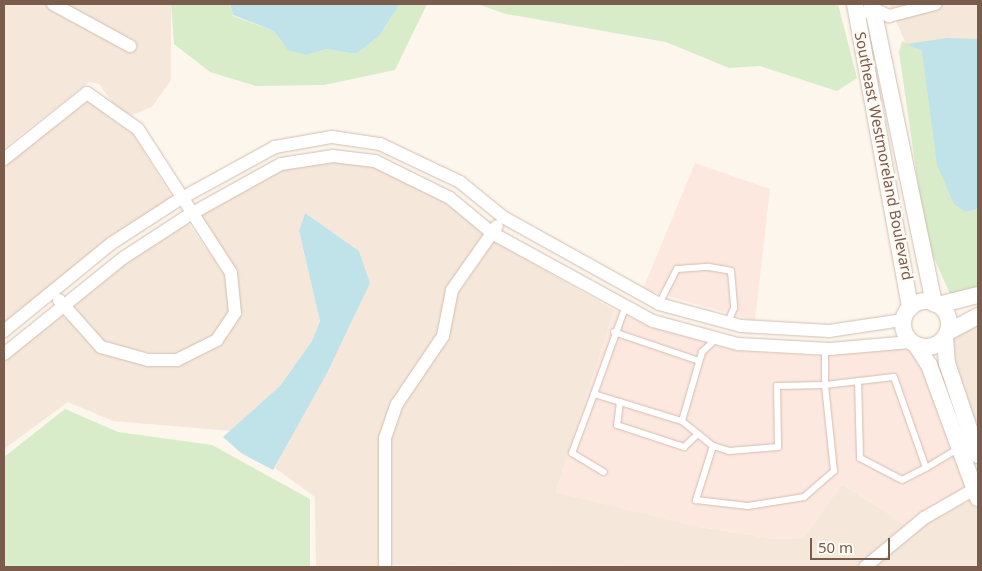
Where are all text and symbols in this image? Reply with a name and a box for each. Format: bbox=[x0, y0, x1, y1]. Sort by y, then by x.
street label: Southeast Westmoreland Boulevard bbox=[851, 30, 917, 282]
scale bar bbox=[812, 528, 892, 560]
text: 50 m bbox=[818, 537, 853, 557]

